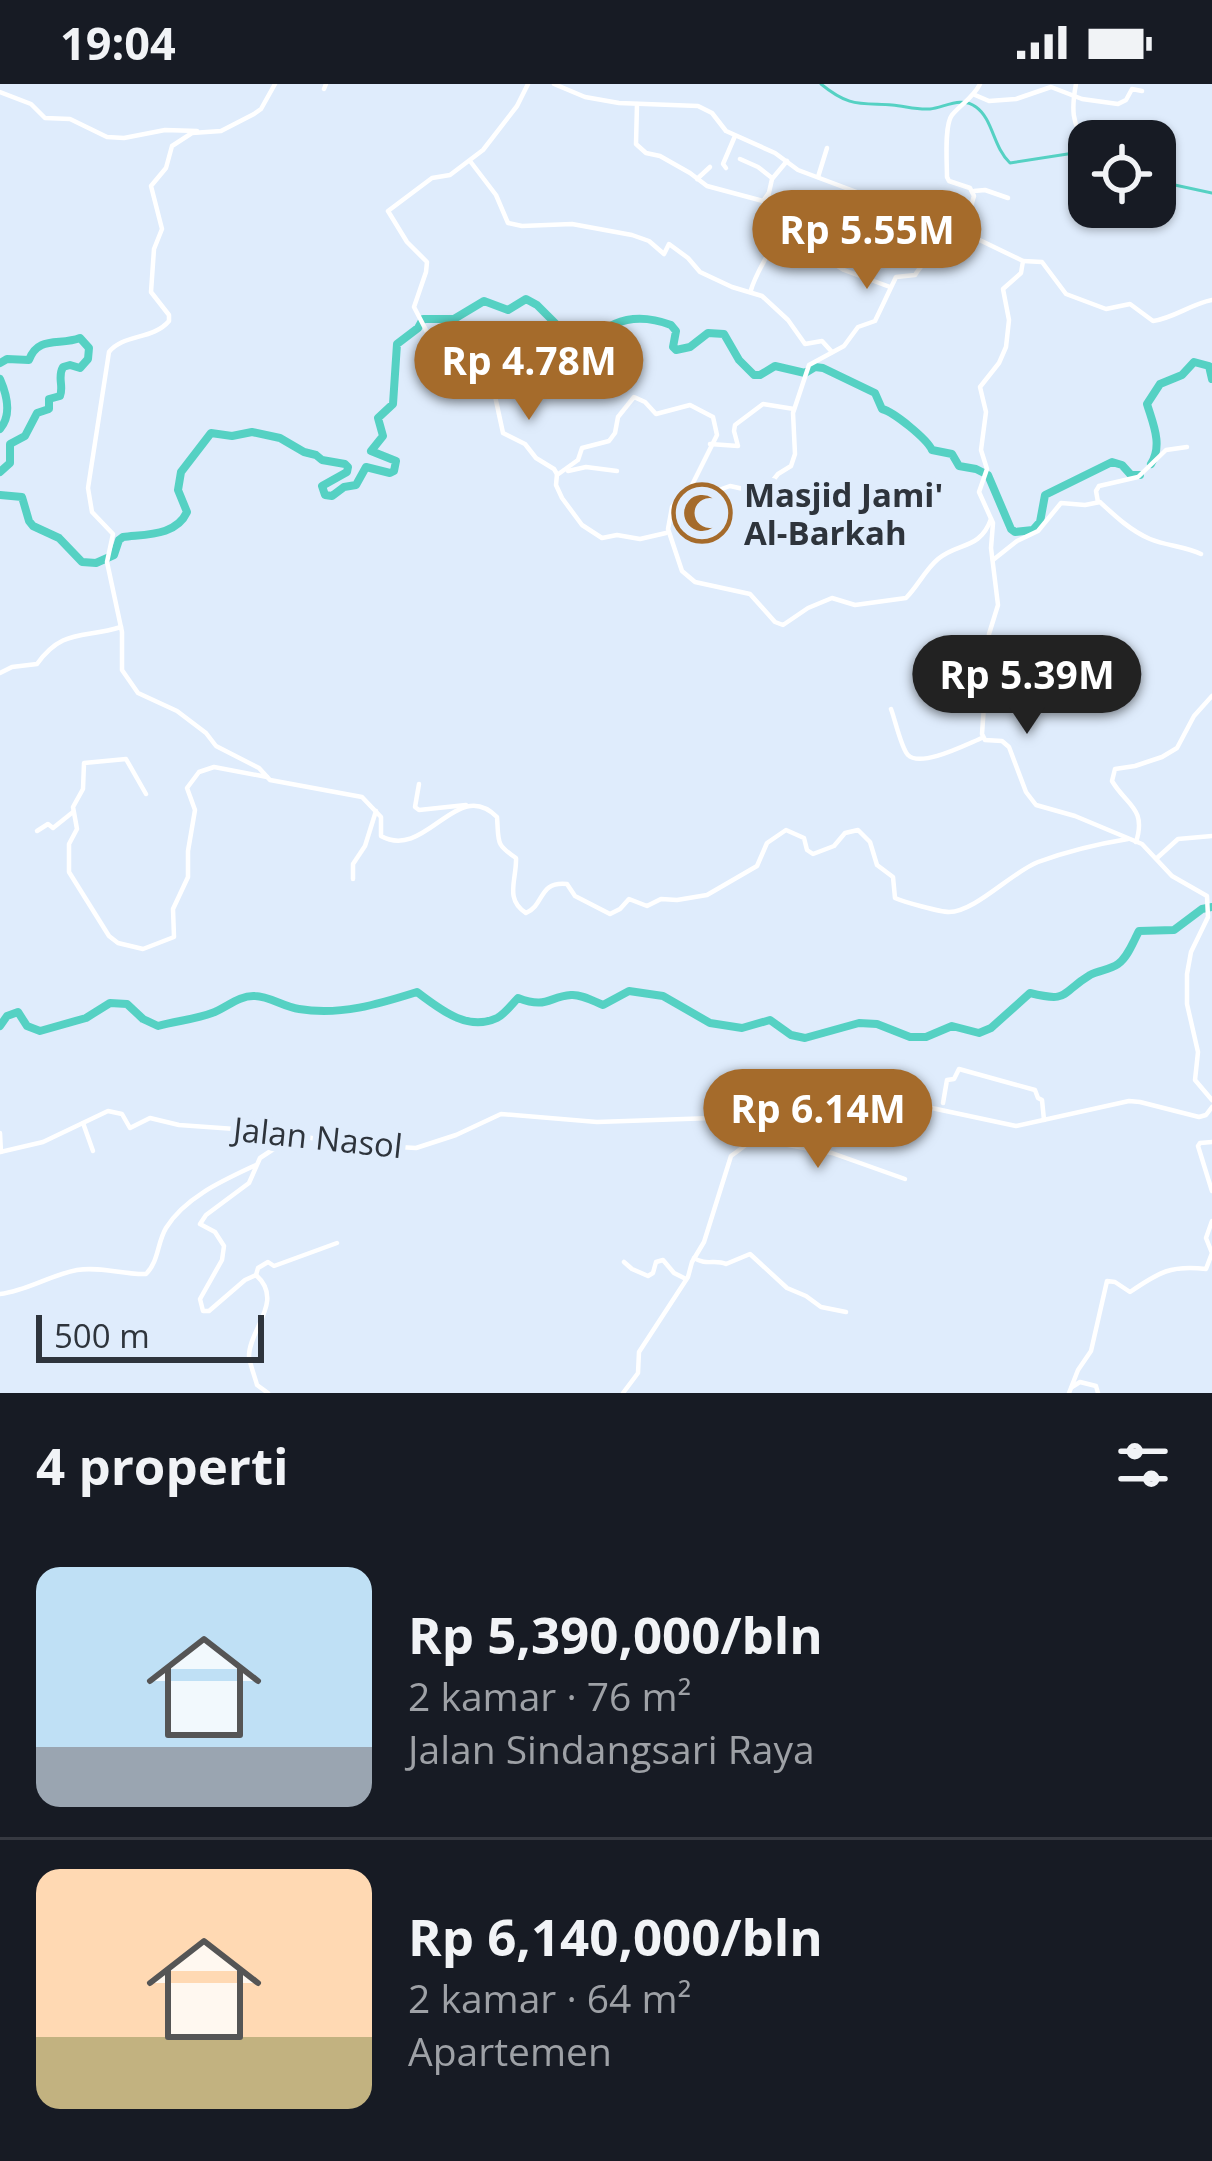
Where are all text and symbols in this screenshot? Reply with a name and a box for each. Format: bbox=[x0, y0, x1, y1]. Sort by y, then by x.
text: 19:04 bbox=[60, 12, 176, 73]
map controls bbox=[1068, 120, 1176, 228]
button: locate bbox=[1068, 120, 1176, 228]
pin: Rp 5.55M bbox=[743, 190, 991, 292]
text: Rp 5.55M bbox=[779, 202, 955, 255]
pin: Rp 4.78M bbox=[405, 321, 653, 423]
text: Rp 4.78M bbox=[441, 333, 617, 386]
place label: Masjid Jami' Al-Barkah bbox=[744, 472, 943, 555]
mosque icon: Masjid Jami' Al-Barkah bbox=[671, 482, 733, 544]
pin: Rp 5.39M bbox=[903, 635, 1151, 737]
text: Rp 5.39M bbox=[939, 647, 1115, 700]
pin: Rp 6.14M bbox=[694, 1069, 942, 1171]
text: Rp 6.14M bbox=[730, 1081, 906, 1134]
street label: Jalan Nasol bbox=[228, 1105, 405, 1168]
scale bar bbox=[36, 1309, 264, 1362]
text: 500 m bbox=[54, 1313, 150, 1358]
text: 4 properti bbox=[36, 1430, 289, 1500]
icon: filters bbox=[1110, 1432, 1176, 1498]
text: Rp 5,390,000/bln bbox=[408, 1599, 823, 1669]
icon: home bbox=[132, 1615, 276, 1759]
text: 2 kamar · 76 m² bbox=[408, 1669, 691, 1722]
text: Jalan Sindangsari Raya bbox=[408, 1722, 815, 1775]
text: Rp 6,140,000/bln bbox=[408, 1901, 823, 1971]
icon: home bbox=[132, 1917, 276, 2061]
text: 2 kamar · 64 m² bbox=[408, 1971, 691, 2024]
text: Apartemen bbox=[408, 2024, 612, 2077]

